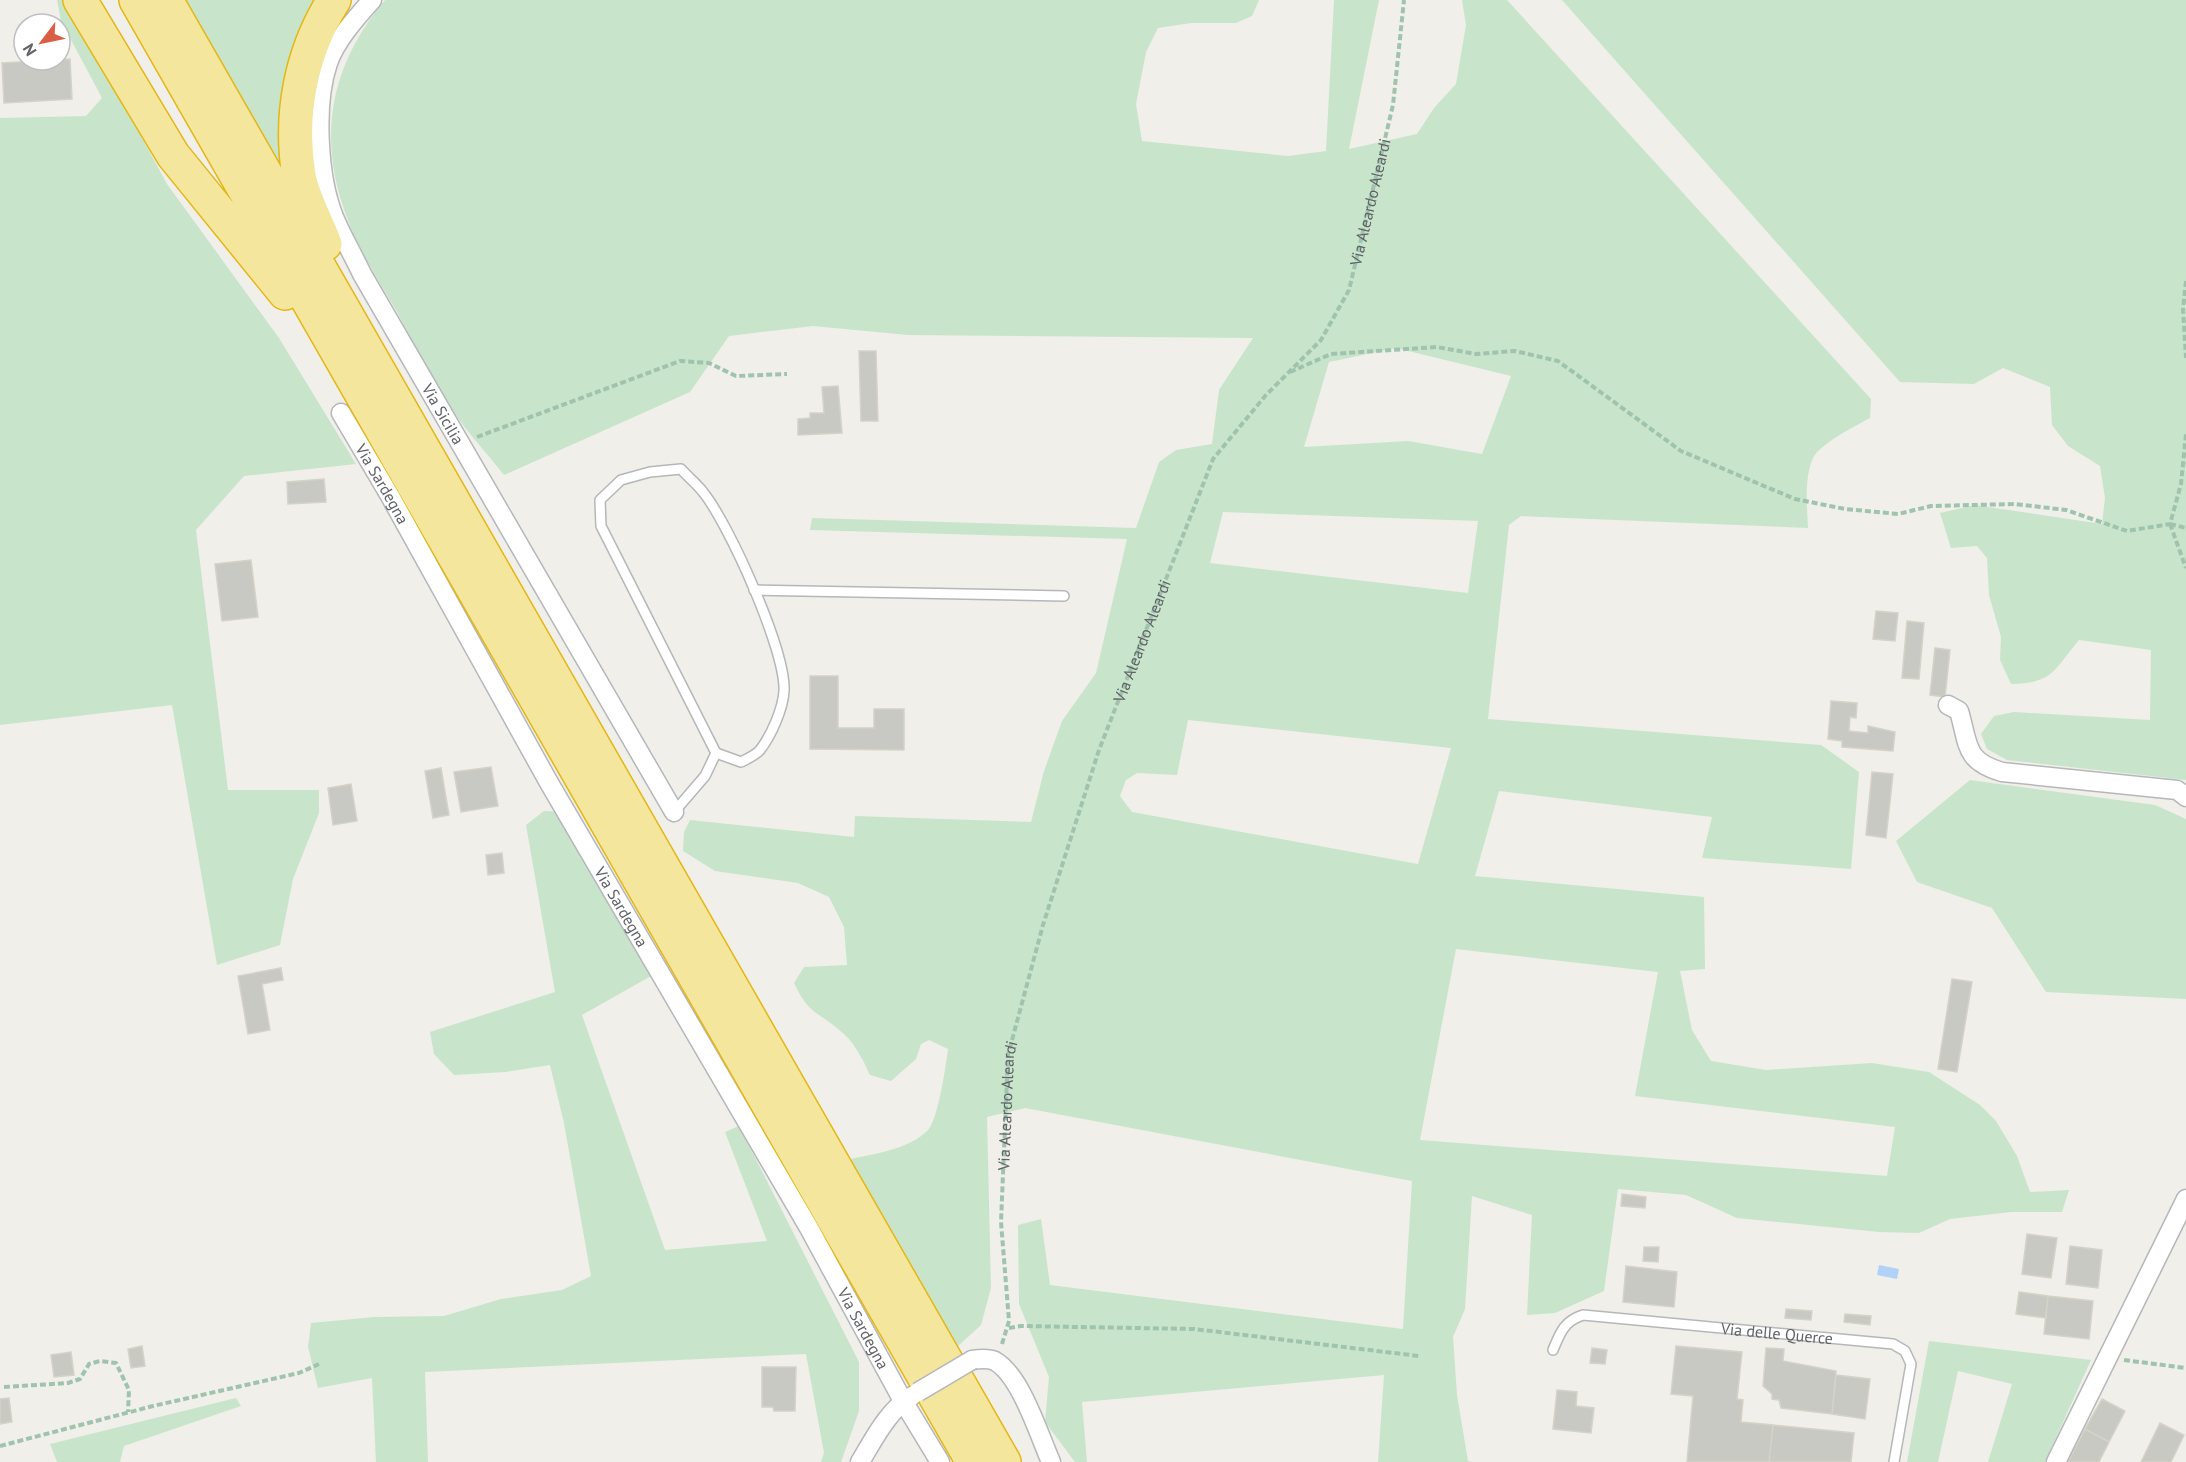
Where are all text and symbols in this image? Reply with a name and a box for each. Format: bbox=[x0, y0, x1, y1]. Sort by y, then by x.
north arrow bbox=[12, 12, 72, 72]
text: N bbox=[18, 40, 41, 60]
street label: Via Aleardo Aleardi bbox=[1345, 136, 1395, 269]
street label: Via Sicilia bbox=[417, 379, 469, 448]
street label: Via Sardegna bbox=[351, 439, 413, 527]
street label: Via Aleardo Aleardi bbox=[1108, 577, 1175, 706]
street label: Via Sardegna bbox=[590, 862, 653, 950]
street label: Via Aleardo Aleardi bbox=[993, 1038, 1021, 1172]
street label: Via Sardegna bbox=[833, 1283, 894, 1372]
street label: Via delle Querce bbox=[1719, 1318, 1834, 1348]

